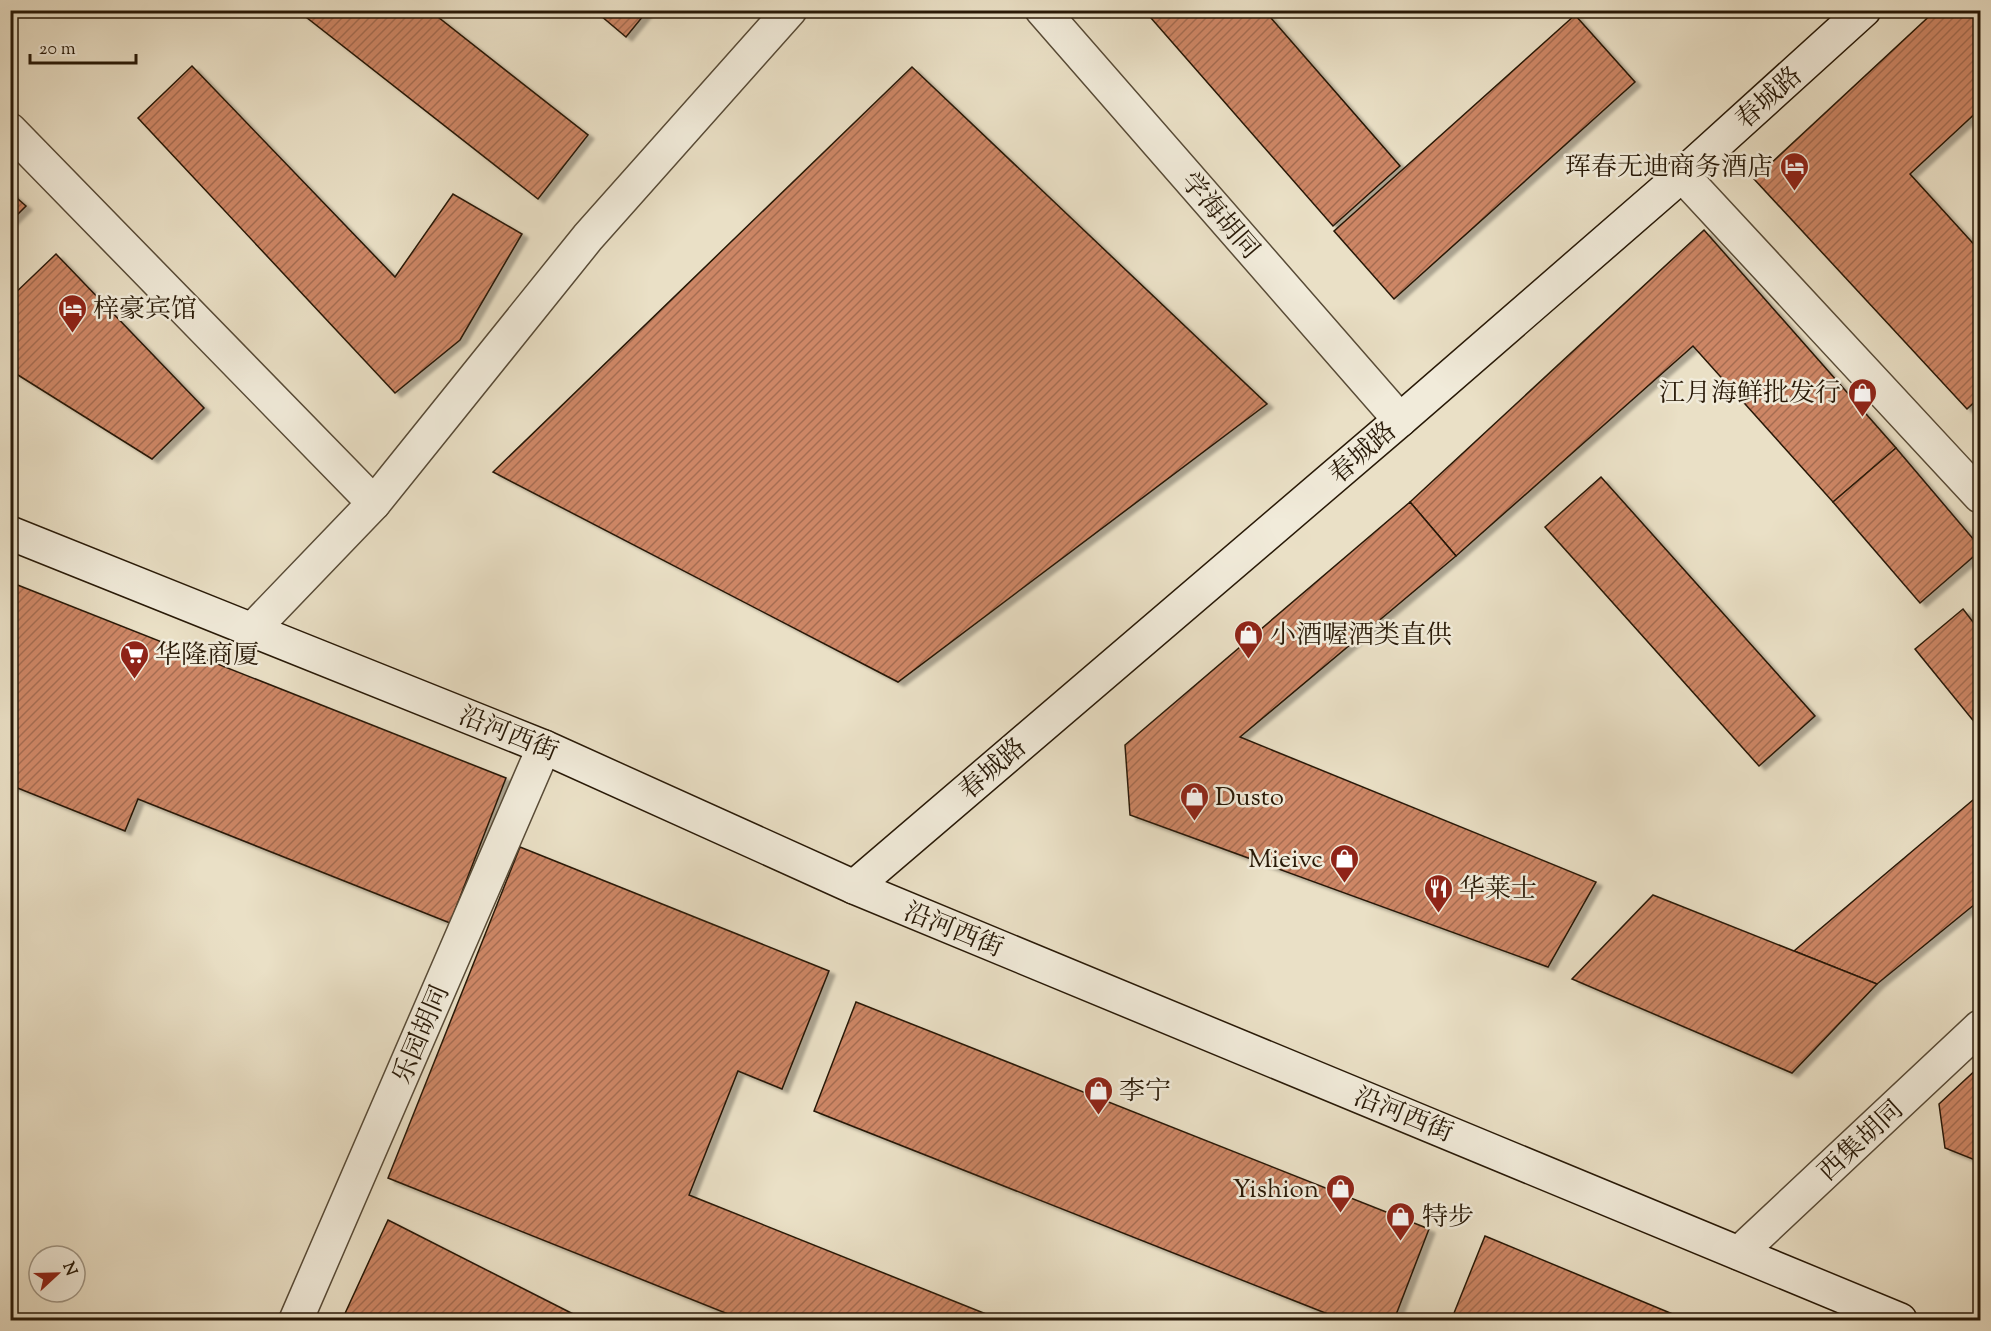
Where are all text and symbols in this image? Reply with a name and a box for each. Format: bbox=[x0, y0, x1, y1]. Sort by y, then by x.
scale bar bbox=[30, 27, 136, 65]
text: 20 m bbox=[39, 37, 76, 63]
street label: 春城路 bbox=[1728, 59, 1811, 139]
place label: 珲春无迪商务酒店 bbox=[1565, 150, 1773, 187]
hotel icon: 珲春无迪商务酒店 bbox=[1778, 150, 1810, 192]
street label: 学海胡同 bbox=[1171, 165, 1267, 268]
hotel icon: 梓豪宾馆 bbox=[56, 292, 88, 334]
place label: 梓豪宾馆 bbox=[93, 292, 197, 329]
place label: 江月海鲜批发行 bbox=[1659, 376, 1841, 413]
shop icon: 江月海鲜批发行 bbox=[1846, 376, 1878, 418]
street label: 春城路 bbox=[1322, 414, 1405, 493]
shop icon: 小酒喔酒类直供 bbox=[1233, 618, 1265, 660]
place label: 小酒喔酒类直供 bbox=[1270, 618, 1452, 655]
supermarket icon: 华隆商厦 bbox=[118, 638, 150, 680]
place label: 华隆商厦 bbox=[155, 638, 259, 675]
street label: 沿河西街 bbox=[453, 699, 563, 772]
street label: 春城路 bbox=[952, 730, 1035, 809]
shop icon: Dusto bbox=[1178, 780, 1210, 822]
place label: Dusto bbox=[1215, 780, 1284, 817]
place label: Mieivc bbox=[1248, 842, 1323, 879]
shop icon: Mieivc bbox=[1328, 842, 1360, 884]
restaurant icon: 华莱士 bbox=[1422, 872, 1454, 914]
place label: 华莱士 bbox=[1459, 872, 1537, 909]
street label: 沿河西街 bbox=[898, 895, 1008, 968]
street label: 乐园胡同 bbox=[385, 980, 460, 1090]
shop icon: 李宁 bbox=[1082, 1074, 1114, 1116]
place label: 李宁 bbox=[1119, 1074, 1171, 1111]
street label: 沿河西街 bbox=[1348, 1080, 1458, 1153]
street label: 西集胡同 bbox=[1811, 1093, 1912, 1191]
place label: Yishion bbox=[1233, 1172, 1319, 1209]
shop icon: Yishion bbox=[1324, 1172, 1356, 1214]
shop icon: 特步 bbox=[1385, 1200, 1417, 1242]
place label: 特步 bbox=[1422, 1200, 1474, 1237]
north arrow bbox=[27, 1244, 87, 1304]
text: N bbox=[56, 1259, 82, 1280]

